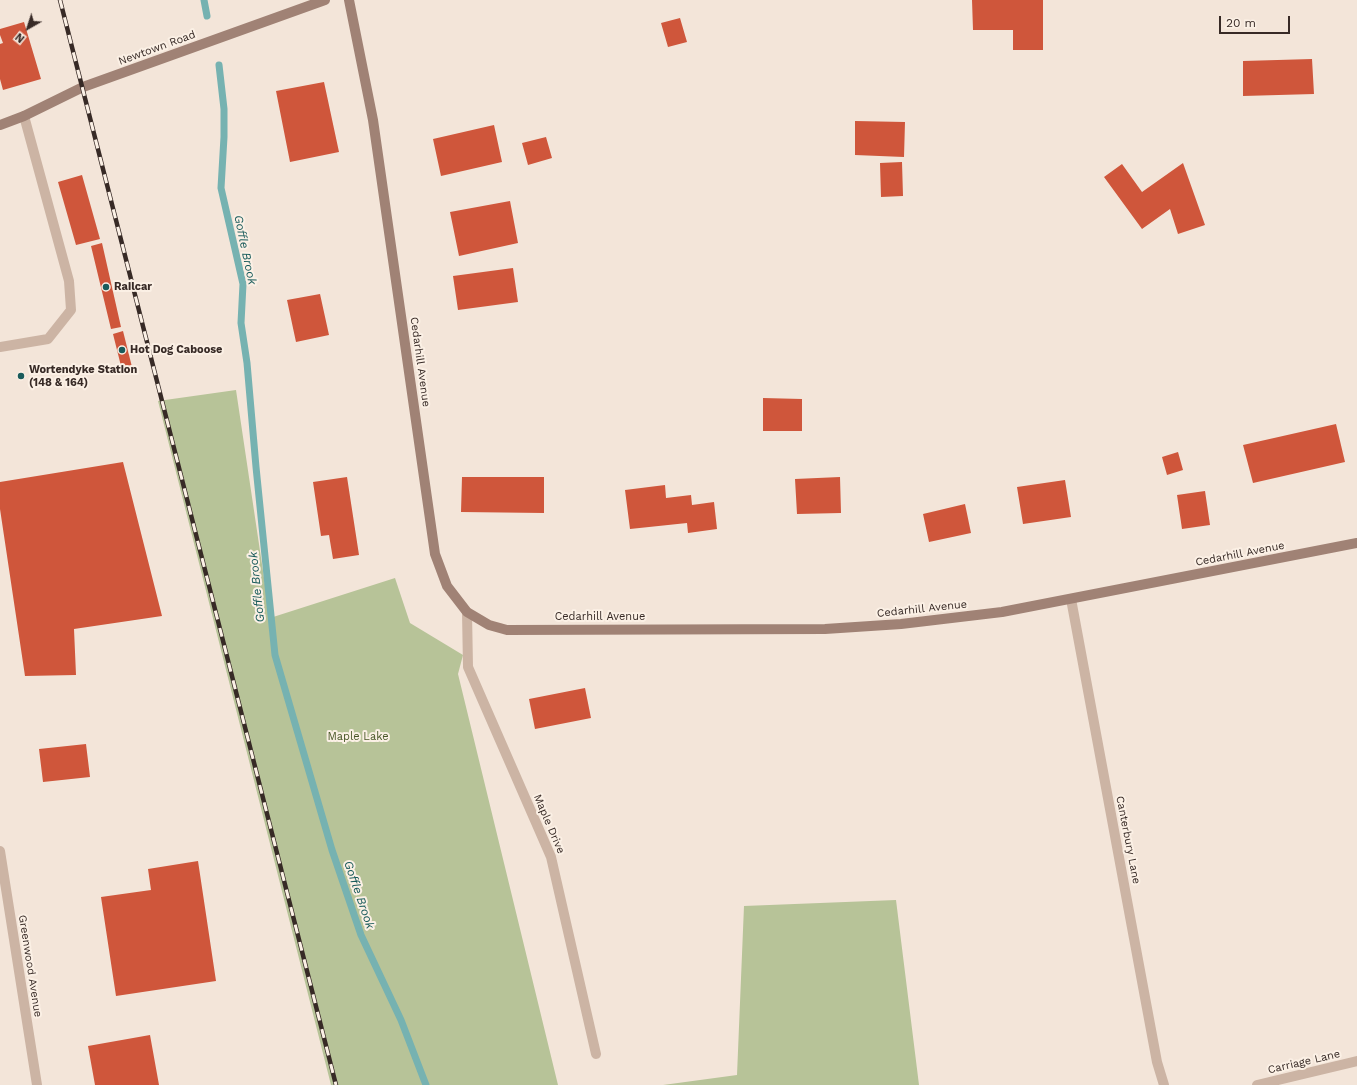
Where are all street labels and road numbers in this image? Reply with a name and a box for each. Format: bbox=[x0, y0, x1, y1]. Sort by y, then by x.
street label: Newtown Road bbox=[117, 28, 197, 68]
street label: Cedarhill Avenue bbox=[407, 316, 433, 408]
street label: Cedarhill Avenue bbox=[1194, 539, 1286, 569]
street label: Cedarhill Avenue bbox=[876, 598, 968, 620]
street label: Cedarhill Avenue bbox=[555, 610, 645, 624]
street label: Maple Drive bbox=[531, 792, 567, 856]
street label: Canterbury Lane bbox=[1113, 795, 1143, 885]
street label: Greenwood Avenue bbox=[15, 914, 45, 1018]
street label: Carriage Lane bbox=[1267, 1047, 1341, 1077]

